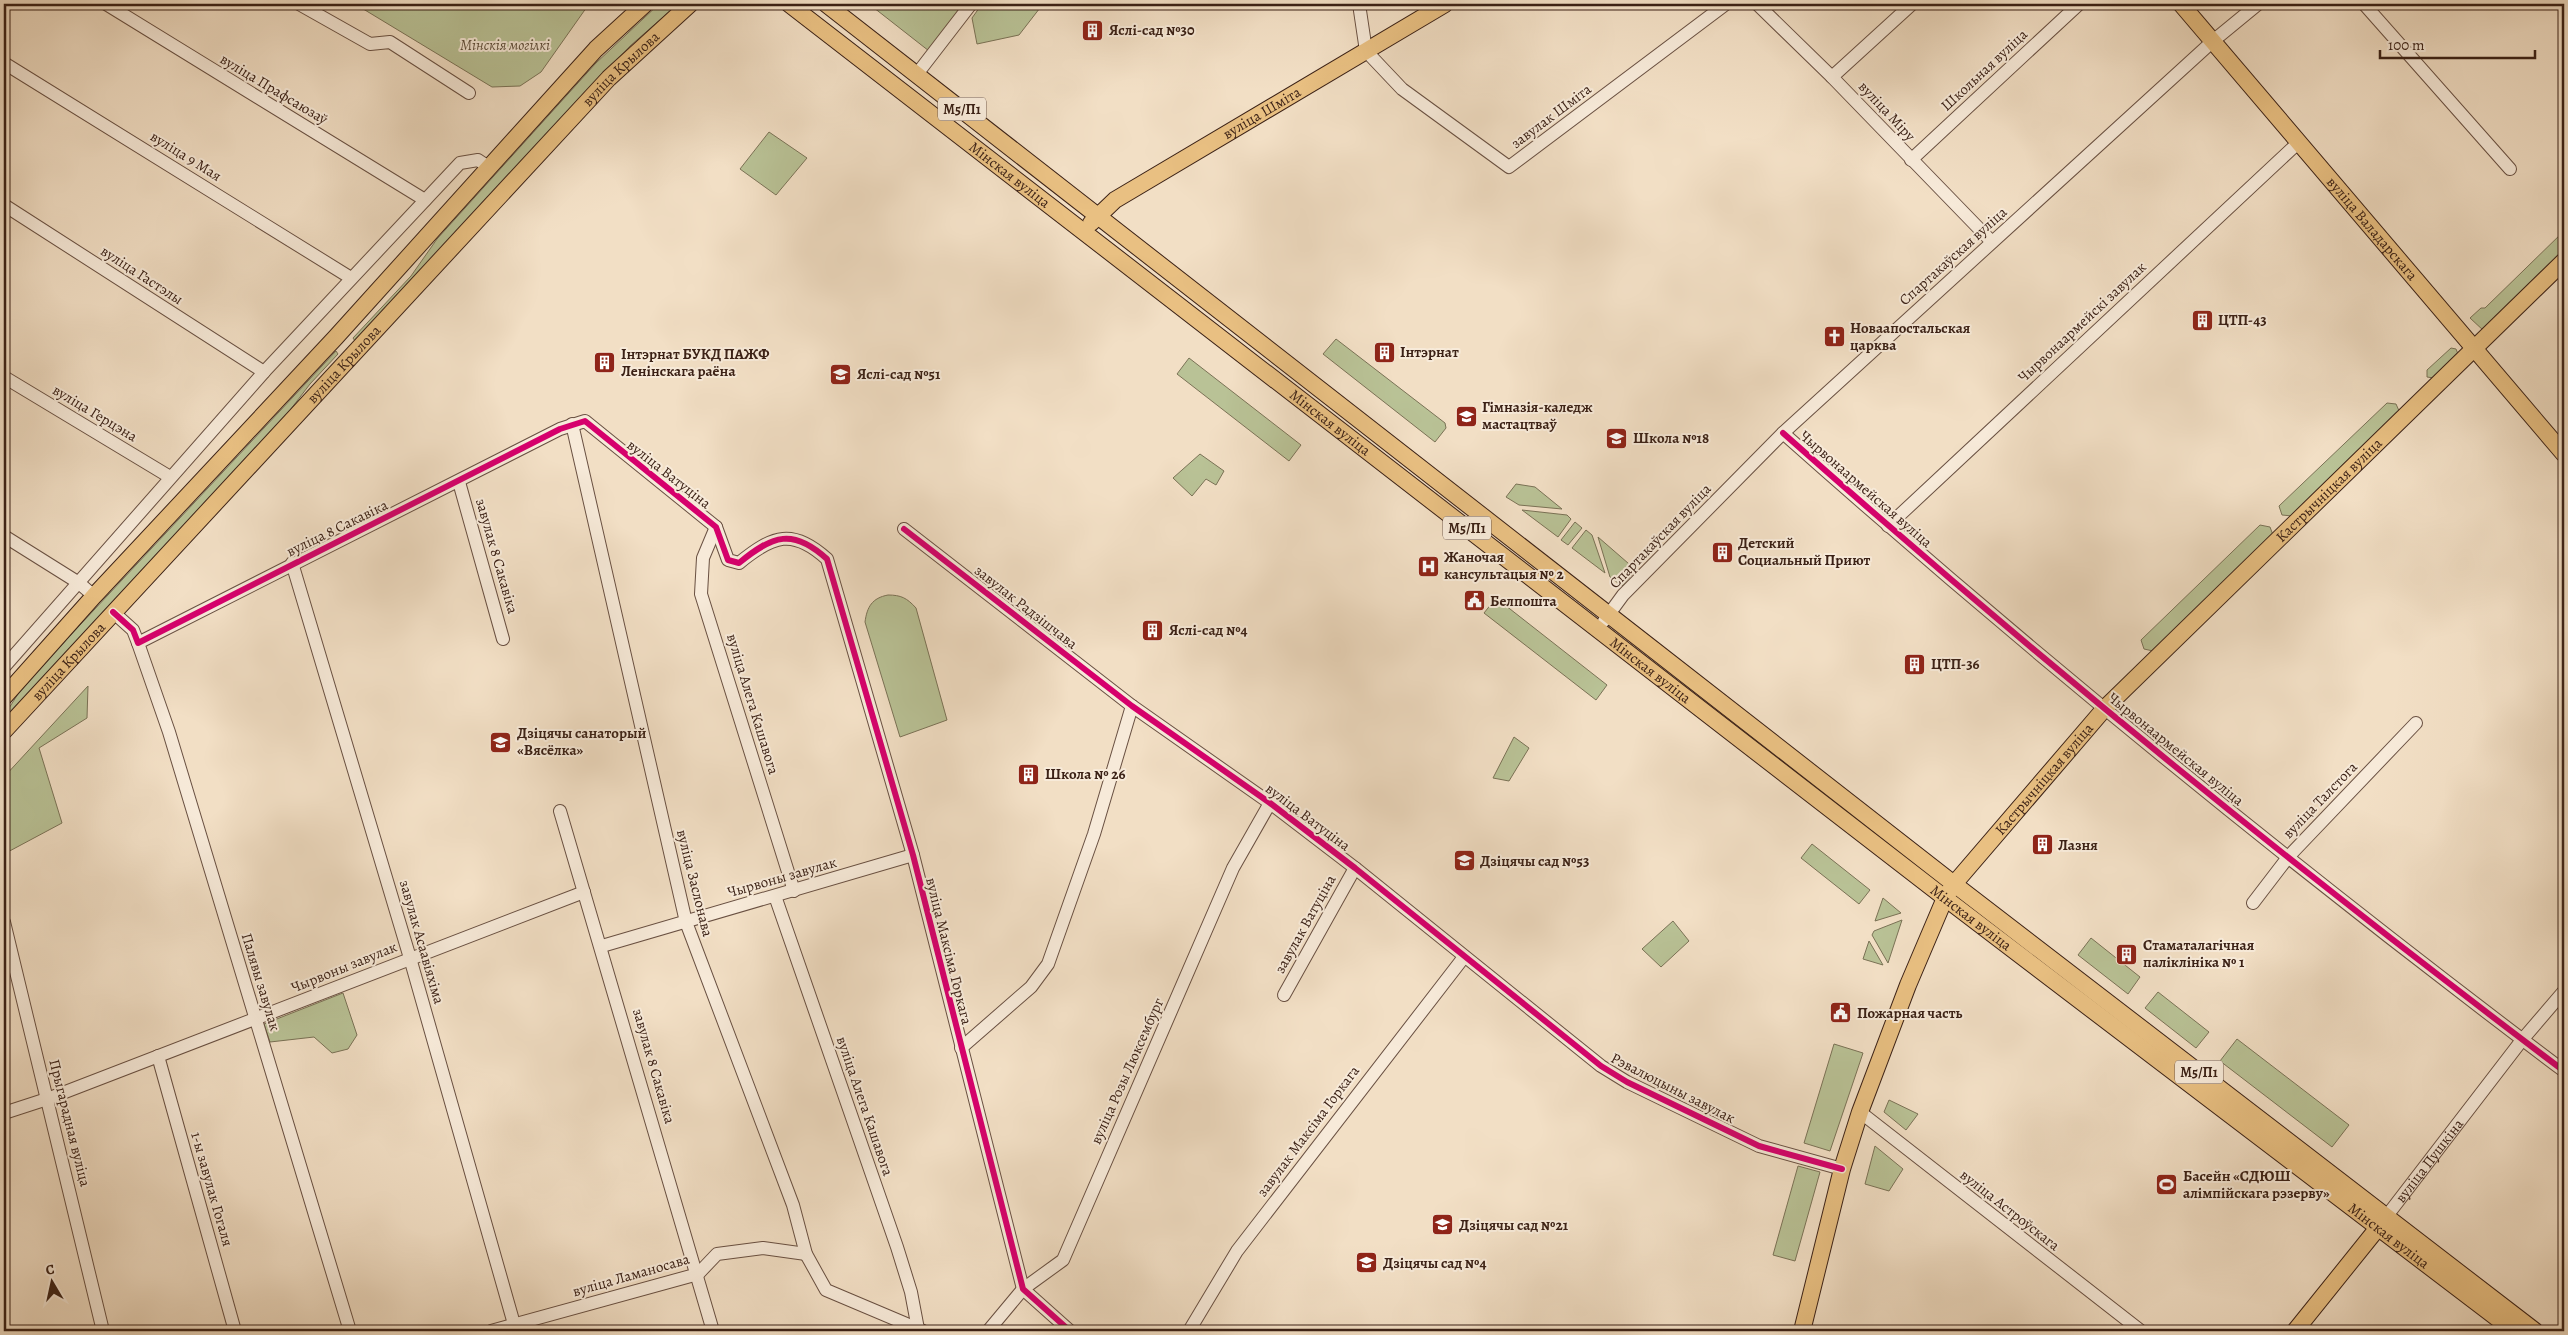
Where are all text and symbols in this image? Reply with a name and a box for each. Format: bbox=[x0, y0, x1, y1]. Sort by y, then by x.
building icon: Яслі-сад №30 bbox=[1081, 18, 1105, 42]
place label: Яслі-сад №30 bbox=[1109, 20, 1195, 40]
street label: Школьная вуліца bbox=[1936, 25, 2032, 115]
street label: вуліца Крылова bbox=[578, 27, 664, 111]
scale bar bbox=[2380, 28, 2536, 60]
park label: Мінскія могілкі bbox=[460, 35, 550, 55]
text: 100 m bbox=[2388, 35, 2425, 55]
street label: вуліца Прафсаюзаў bbox=[216, 49, 332, 129]
street label: вуліца Міру bbox=[1854, 77, 1920, 145]
street label: завулак Шміта bbox=[1507, 79, 1595, 153]
street label: вуліца Шміта bbox=[1219, 82, 1305, 144]
road number: М5/П1 bbox=[938, 98, 986, 120]
street label: вуліца 9 Мая bbox=[147, 126, 225, 186]
street label: Мінская вуліца bbox=[965, 137, 1054, 212]
street label: вуліца Валадарскага bbox=[2322, 172, 2422, 285]
street label: Спартакаўская вуліца bbox=[1895, 202, 2011, 310]
street label: вуліца Гастэлы bbox=[97, 241, 187, 309]
street label: Чырвонаармейскі завулак bbox=[2014, 257, 2151, 387]
building icon: ЦТП-43 bbox=[2190, 308, 2214, 332]
place label: ЦТП-43 bbox=[2218, 310, 2267, 330]
place label: Новаапостальская царква bbox=[1850, 318, 1971, 355]
street label: вуліца Крылова bbox=[302, 321, 385, 408]
church icon: Новаапостальская царква bbox=[1822, 325, 1846, 349]
building icon: Інтэрнат bbox=[1372, 340, 1396, 364]
place label: Інтэрнат bbox=[1400, 342, 1459, 362]
place label: Інтэрнат БУКД ПАЖФ Ленінскага раёна bbox=[621, 344, 769, 381]
building icon: Інтэрнат БУКД ПАЖФ Ленінскага раёна bbox=[593, 351, 617, 375]
school or university icon: Яслі-сад №51 bbox=[829, 362, 853, 386]
place label: Яслі-сад №51 bbox=[857, 364, 941, 384]
street label: вуліца Герцэна bbox=[49, 380, 141, 446]
street label: Мінская вуліца bbox=[1285, 385, 1375, 460]
place label: Гімназія-каледж мастацтваў bbox=[1482, 397, 1593, 434]
school or university icon: Гімназія-каледж мастацтваў bbox=[1454, 404, 1478, 428]
school or university icon: Школа №18 bbox=[1605, 426, 1629, 450]
street label: Чырвонаармейская вуліца bbox=[1795, 426, 1937, 552]
place label: Школа №18 bbox=[1633, 428, 1709, 448]
street label: Кастрычніцкая вуліца bbox=[2271, 433, 2387, 546]
street label: вуліца Ватуціна bbox=[623, 435, 715, 513]
street label: Спартакаўская вуліца bbox=[1605, 479, 1715, 593]
street label: вуліца 8 Сакавіка bbox=[283, 495, 391, 561]
street label: завулак 8 Сакавіка bbox=[471, 496, 523, 616]
road number: М5/П1 bbox=[1443, 516, 1491, 540]
place label: Детский Социальный Приют bbox=[1738, 533, 1871, 570]
building icon: Детский Социальный Приют bbox=[1710, 540, 1734, 564]
place label: Жаночая кансультацыя № 2 bbox=[1444, 547, 1565, 584]
hospital icon: Жаночая кансультацыя № 2 bbox=[1416, 554, 1440, 578]
street label: завулак Радзішчава bbox=[970, 560, 1082, 654]
public building icon: Белпошта bbox=[1462, 589, 1486, 613]
place label: Белпошта bbox=[1490, 591, 1558, 611]
street label: вуліца Крылова bbox=[27, 618, 110, 705]
building icon: Яслі-сад №4 bbox=[1141, 618, 1165, 642]
place label: Яслі-сад №4 bbox=[1169, 620, 1248, 640]
street label: вуліца Алега Кашавога bbox=[722, 631, 784, 777]
street label: Мінская вуліца bbox=[1606, 632, 1695, 708]
building icon: ЦТП-36 bbox=[1903, 652, 1927, 676]
place label: ЦТП-36 bbox=[1931, 654, 1980, 674]
street label: Чырвонаармейская вуліца bbox=[2104, 688, 2248, 810]
street label: Кастрычніцкая вуліца bbox=[1990, 719, 2098, 839]
place label: Дзіцячы санаторый «Вясёлка» bbox=[517, 723, 647, 760]
school or university icon: Дзіцячы санаторый «Вясёлка» bbox=[489, 730, 513, 754]
street label: вуліца Талстога bbox=[2278, 757, 2362, 843]
building icon: Школа № 26 bbox=[1017, 762, 1041, 786]
place label: Школа № 26 bbox=[1045, 764, 1125, 784]
street label: вуліца Ватуціна bbox=[1262, 779, 1355, 856]
street label: вуліца Заслонава bbox=[672, 827, 718, 939]
building icon: Лазня bbox=[2030, 833, 2054, 857]
place label: Лазня bbox=[2058, 835, 2098, 855]
school or university icon: Дзіцячы сад №53 bbox=[1452, 849, 1476, 873]
place label: Дзіцячы сад №53 bbox=[1480, 851, 1589, 871]
street label: Чырвоны завулак bbox=[725, 852, 839, 902]
street label: завулак Ватуціна bbox=[1270, 871, 1340, 977]
street label: вуліца Максіма Горкага bbox=[921, 875, 977, 1027]
street label: завулак Асаавіяхіма bbox=[395, 878, 449, 1006]
street label: Мінская вуліца bbox=[1926, 880, 2016, 955]
street label: Палявы завулак bbox=[237, 931, 285, 1034]
place label: Стаматалагічная паліклініка № 1 bbox=[2143, 935, 2255, 972]
street label: Чырвоны завулак bbox=[288, 937, 400, 997]
building icon: Стаматалагічная паліклініка № 1 bbox=[2115, 942, 2139, 966]
street label: вуліца Розы Люксембург bbox=[1086, 994, 1169, 1147]
public building icon: Пожарная часть bbox=[1829, 1001, 1853, 1025]
place label: Пожарная часть bbox=[1857, 1003, 1963, 1023]
street label: завулак 8 Сакавіка bbox=[628, 1006, 680, 1126]
street label: вуліца Алега Кашавога bbox=[832, 1034, 898, 1179]
street label: Рэвалюцыны завулак bbox=[1607, 1048, 1739, 1128]
street label: Прыгарадная вуліца bbox=[44, 1057, 96, 1189]
road number: М5/П1 bbox=[2175, 1060, 2223, 1084]
street label: завулак Максіма Горкага bbox=[1252, 1061, 1364, 1201]
street label: вуліца Пушкіна bbox=[2391, 1115, 2468, 1207]
street label: 1-ы завулак Гогаля bbox=[186, 1130, 238, 1248]
street label: вуліца Астроўскага bbox=[1956, 1165, 2064, 1255]
place label: Басейн «СДЮШ алімпійскага рэзерву» bbox=[2183, 1166, 2330, 1203]
sports icon: Басейн «СДЮШ алімпійскага рэзерву» bbox=[2155, 1173, 2179, 1197]
street label: Мінская вуліца bbox=[2344, 1198, 2434, 1273]
school or university icon: Дзіцячы сад №21 bbox=[1431, 1213, 1455, 1237]
place label: Дзіцячы сад №21 bbox=[1459, 1215, 1569, 1235]
street label: вуліца Ламаносава bbox=[570, 1249, 692, 1301]
school or university icon: Дзіцячы сад №4 bbox=[1355, 1251, 1379, 1275]
place label: Дзіцячы сад №4 bbox=[1383, 1253, 1487, 1273]
north arrow bbox=[28, 1258, 78, 1308]
text: С bbox=[44, 1260, 56, 1280]

